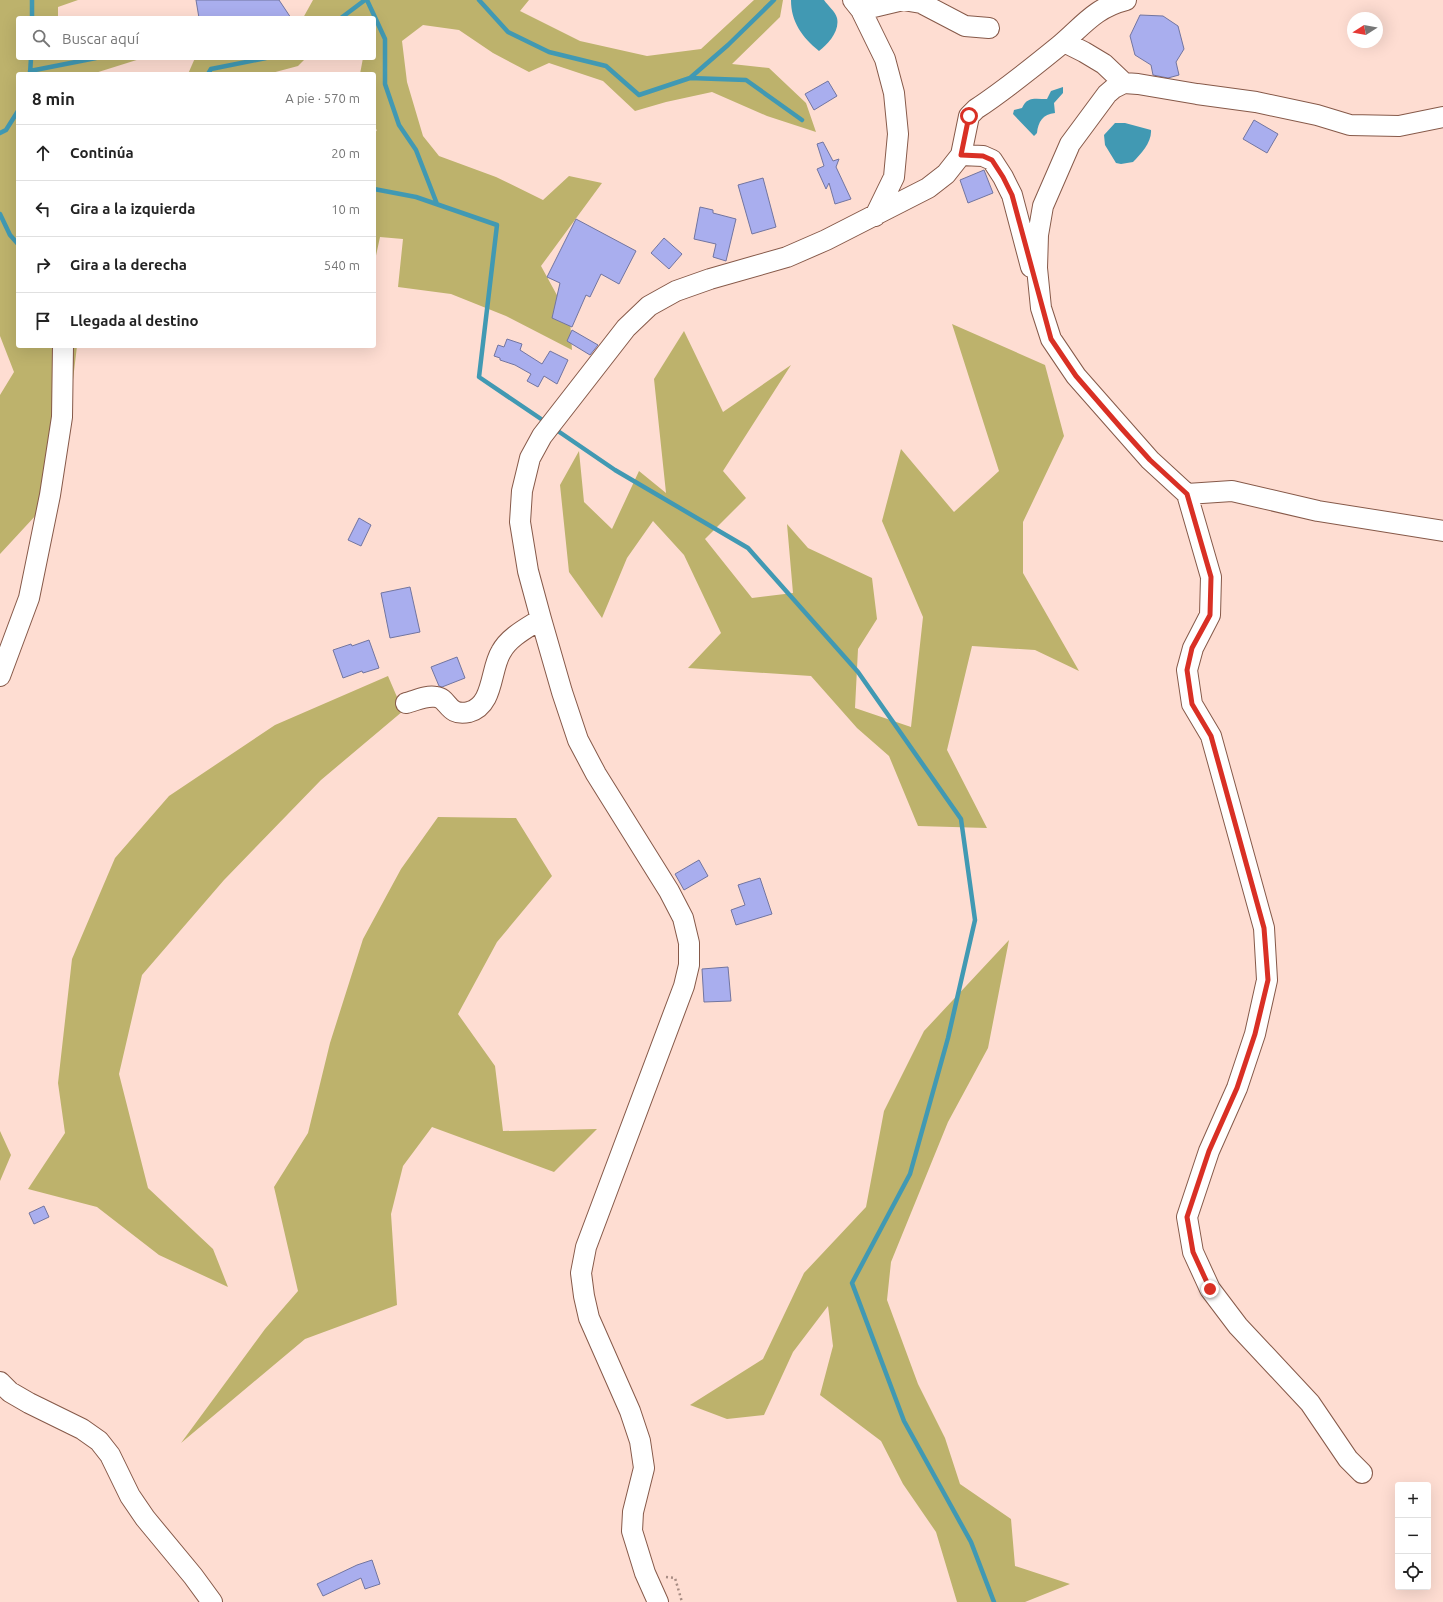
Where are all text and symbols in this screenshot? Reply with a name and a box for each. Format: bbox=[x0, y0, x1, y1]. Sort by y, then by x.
north arrow bbox=[1347, 12, 1383, 48]
search box bbox=[16, 16, 376, 60]
icon: search bbox=[30, 27, 52, 49]
text: Buscar aquí bbox=[62, 30, 139, 47]
text: 8 min bbox=[32, 89, 75, 108]
text: A pie · 570 m bbox=[285, 91, 360, 105]
route start bbox=[960, 107, 978, 125]
icon: ahead bbox=[32, 142, 54, 164]
text: Continúa bbox=[70, 144, 134, 161]
text: 20 m bbox=[331, 146, 360, 160]
icon: left bbox=[32, 198, 54, 220]
text: Gira a la izquierda bbox=[70, 200, 196, 217]
text: 10 m bbox=[331, 202, 360, 216]
icon: right bbox=[32, 254, 54, 276]
text: Gira a la derecha bbox=[70, 256, 187, 273]
text: 540 m bbox=[324, 258, 360, 272]
icon: arrive bbox=[32, 310, 54, 332]
text: Llegada al destino bbox=[70, 312, 199, 329]
route end bbox=[1201, 1280, 1219, 1298]
map controls bbox=[1395, 1482, 1431, 1590]
button: + bbox=[1395, 1482, 1431, 1518]
button: − bbox=[1395, 1518, 1431, 1554]
button: locate bbox=[1395, 1554, 1431, 1590]

